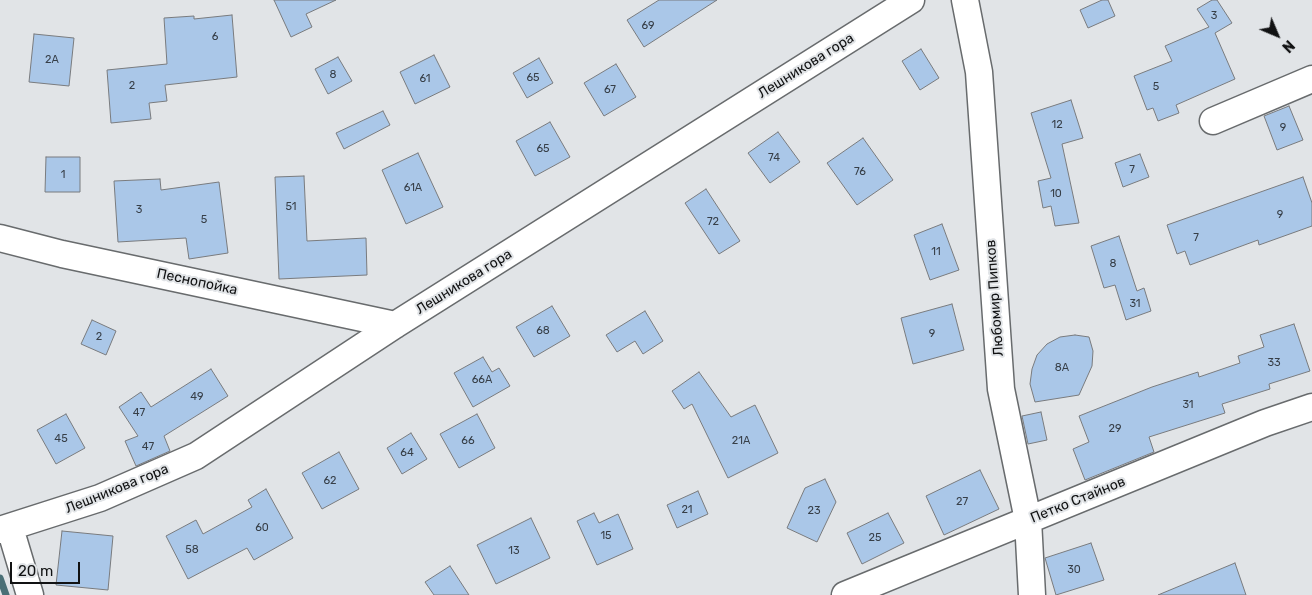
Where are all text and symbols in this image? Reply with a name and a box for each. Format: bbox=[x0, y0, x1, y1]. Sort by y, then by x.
house number: 3 bbox=[1211, 9, 1217, 23]
north arrow bbox=[1252, 10, 1302, 60]
house number: 69 bbox=[641, 19, 655, 33]
house number: 6 bbox=[212, 30, 218, 44]
street label: Лешникова гора bbox=[755, 30, 857, 102]
text: N bbox=[1278, 36, 1298, 56]
house number: 2А bbox=[45, 53, 59, 67]
house number: 8 bbox=[330, 68, 336, 82]
house number: 65 bbox=[526, 71, 540, 85]
house number: 61 bbox=[419, 72, 431, 86]
house number: 2 bbox=[129, 79, 135, 93]
house number: 5 bbox=[1153, 80, 1159, 94]
house number: 67 bbox=[604, 83, 616, 97]
house number: 12 bbox=[1051, 118, 1063, 132]
house number: 9 bbox=[1280, 121, 1286, 135]
house number: 65 bbox=[536, 142, 550, 156]
house number: 74 bbox=[768, 151, 780, 165]
house number: 7 bbox=[1129, 163, 1135, 177]
house number: 76 bbox=[854, 165, 866, 179]
house number: 1 bbox=[61, 168, 65, 182]
house number: 61А bbox=[404, 181, 422, 195]
house number: 10 bbox=[1050, 187, 1062, 201]
house number: 51 bbox=[285, 200, 297, 214]
house number: 3 bbox=[136, 203, 142, 217]
house number: 9 bbox=[1277, 208, 1283, 222]
house number: 5 bbox=[201, 213, 207, 227]
house number: 72 bbox=[707, 215, 719, 229]
house number: 7 bbox=[1193, 231, 1199, 245]
street label: Любомир Пипков bbox=[983, 239, 1007, 357]
house number: 11 bbox=[931, 245, 941, 259]
street label: Лешникова гора bbox=[413, 246, 515, 318]
house number: 8 bbox=[1110, 257, 1116, 271]
street label: Песнопойка bbox=[155, 265, 239, 299]
house number: 31 bbox=[1129, 297, 1141, 311]
house number: 68 bbox=[536, 324, 550, 338]
house number: 9 bbox=[929, 327, 935, 341]
house number: 2 bbox=[96, 330, 102, 344]
house number: 33 bbox=[1267, 356, 1281, 370]
house number: 8А bbox=[1055, 361, 1069, 375]
house number: 66A bbox=[472, 373, 492, 387]
house number: 49 bbox=[190, 390, 204, 404]
house number: 31 bbox=[1182, 398, 1194, 412]
house number: 47 bbox=[133, 406, 145, 420]
house number: 29 bbox=[1109, 422, 1121, 436]
house number: 45 bbox=[54, 432, 68, 446]
house number: 66 bbox=[461, 434, 475, 448]
house number: 21А bbox=[732, 434, 750, 448]
house number: 47 bbox=[142, 440, 154, 454]
house number: 64 bbox=[400, 446, 414, 460]
street label: Лешникова гора bbox=[63, 461, 171, 517]
street label: Петко Стайнов bbox=[1028, 473, 1128, 527]
house number: 62 bbox=[323, 474, 337, 488]
house number: 27 bbox=[956, 495, 968, 509]
house number: 21 bbox=[681, 503, 693, 517]
house number: 23 bbox=[807, 504, 821, 518]
house number: 60 bbox=[255, 521, 269, 535]
house number: 15 bbox=[600, 529, 612, 543]
house number: 25 bbox=[869, 531, 881, 545]
house number: 58 bbox=[185, 543, 199, 557]
house number: 13 bbox=[508, 544, 520, 558]
scale bar bbox=[12, 552, 82, 584]
text: 20 m bbox=[18, 562, 53, 580]
house number: 30 bbox=[1067, 563, 1081, 577]

